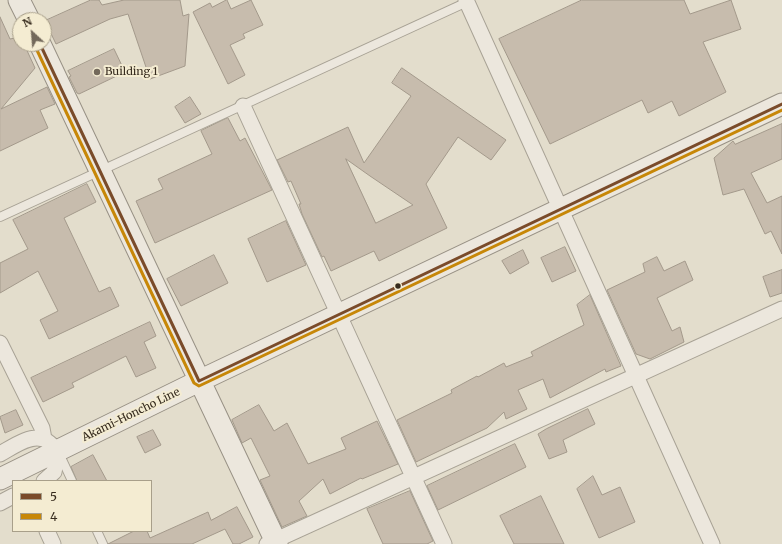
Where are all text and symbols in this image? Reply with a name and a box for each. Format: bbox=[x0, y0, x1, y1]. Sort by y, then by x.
north arrow bbox=[12, 12, 52, 52]
text: N bbox=[20, 14, 34, 30]
place label: Building 1 bbox=[105, 65, 158, 79]
marker: Building 1 bbox=[92, 67, 102, 77]
unlabelled marker bbox=[393, 281, 403, 291]
street label: Akami-Honcho Line bbox=[80, 386, 182, 444]
legend bbox=[12, 480, 152, 532]
text: 5 bbox=[50, 489, 57, 504]
text: 4 bbox=[50, 509, 57, 524]

